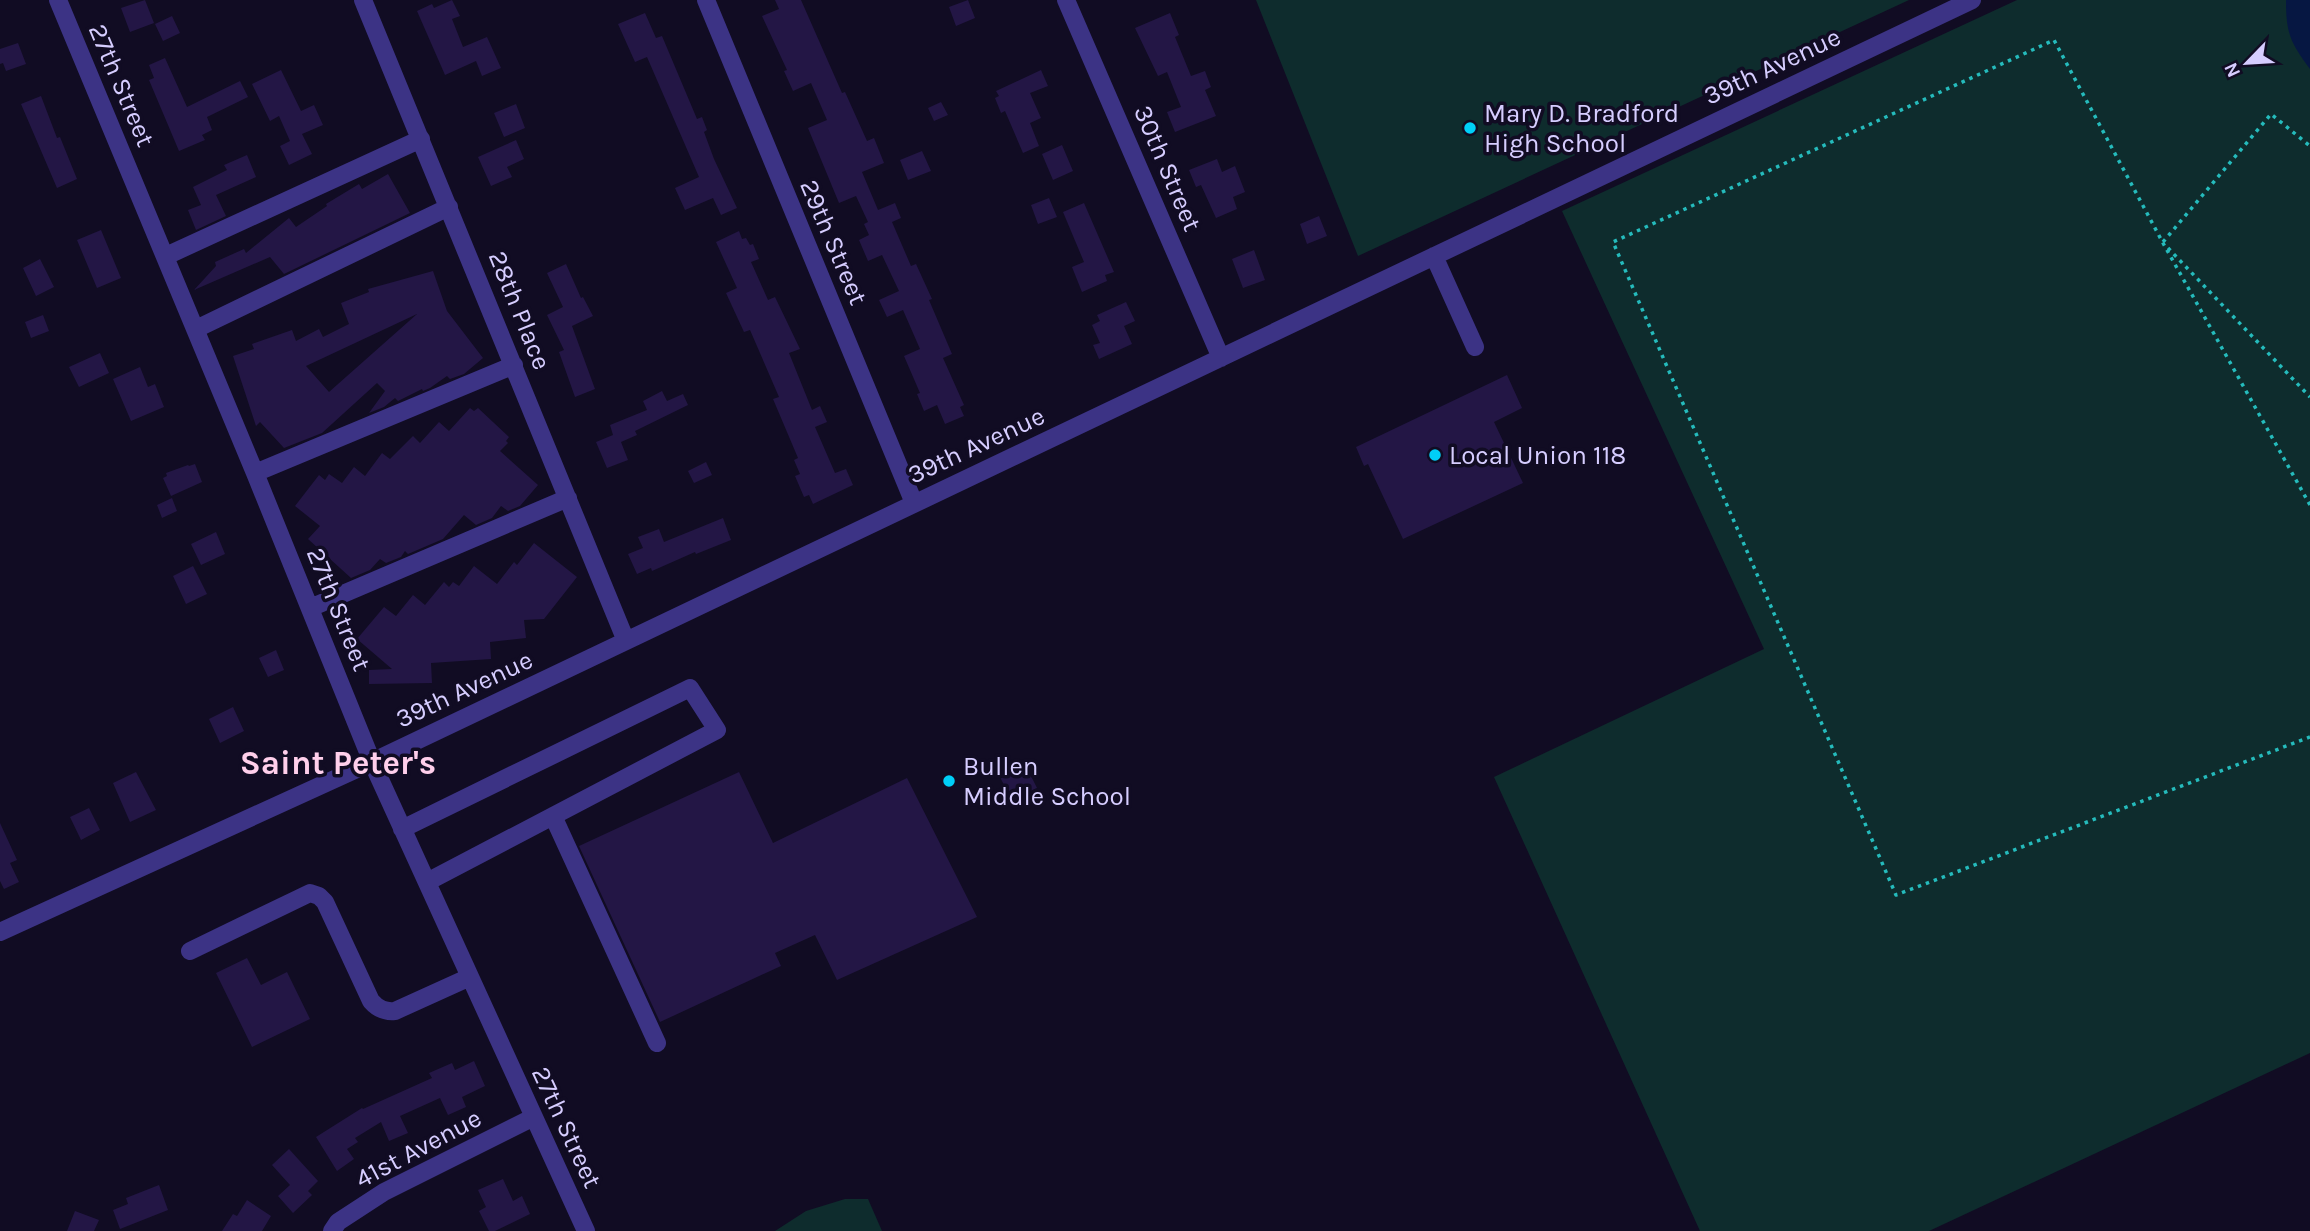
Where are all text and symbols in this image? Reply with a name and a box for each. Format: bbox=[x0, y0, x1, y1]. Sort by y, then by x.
street label: 27th Street bbox=[82, 19, 161, 151]
street label: 39th Avenue bbox=[1699, 21, 1846, 112]
north arrow bbox=[2212, 28, 2282, 98]
text: N bbox=[2220, 59, 2245, 81]
place label: Mary D. Bradford High School bbox=[1484, 98, 1679, 159]
street label: 30th Street bbox=[1127, 101, 1208, 236]
marker: Mary D. Bradford High School bbox=[1462, 120, 1478, 136]
street label: 29th Street bbox=[793, 175, 874, 310]
street label: 28th Place bbox=[482, 246, 557, 374]
street label: 39th Avenue bbox=[903, 400, 1050, 491]
place label: Local Union 118 bbox=[1449, 440, 1626, 471]
marker: Local Union 118 bbox=[1427, 447, 1443, 463]
street label: 27th Street bbox=[300, 543, 377, 676]
street label: 39th Avenue bbox=[391, 644, 538, 735]
district label: Saint Peter's bbox=[240, 744, 436, 782]
place label: Bullen Middle School bbox=[963, 751, 1131, 812]
marker: Bullen Middle School bbox=[941, 773, 957, 789]
street label: 27th Street bbox=[525, 1062, 608, 1193]
street label: 41st Avenue bbox=[350, 1102, 487, 1195]

